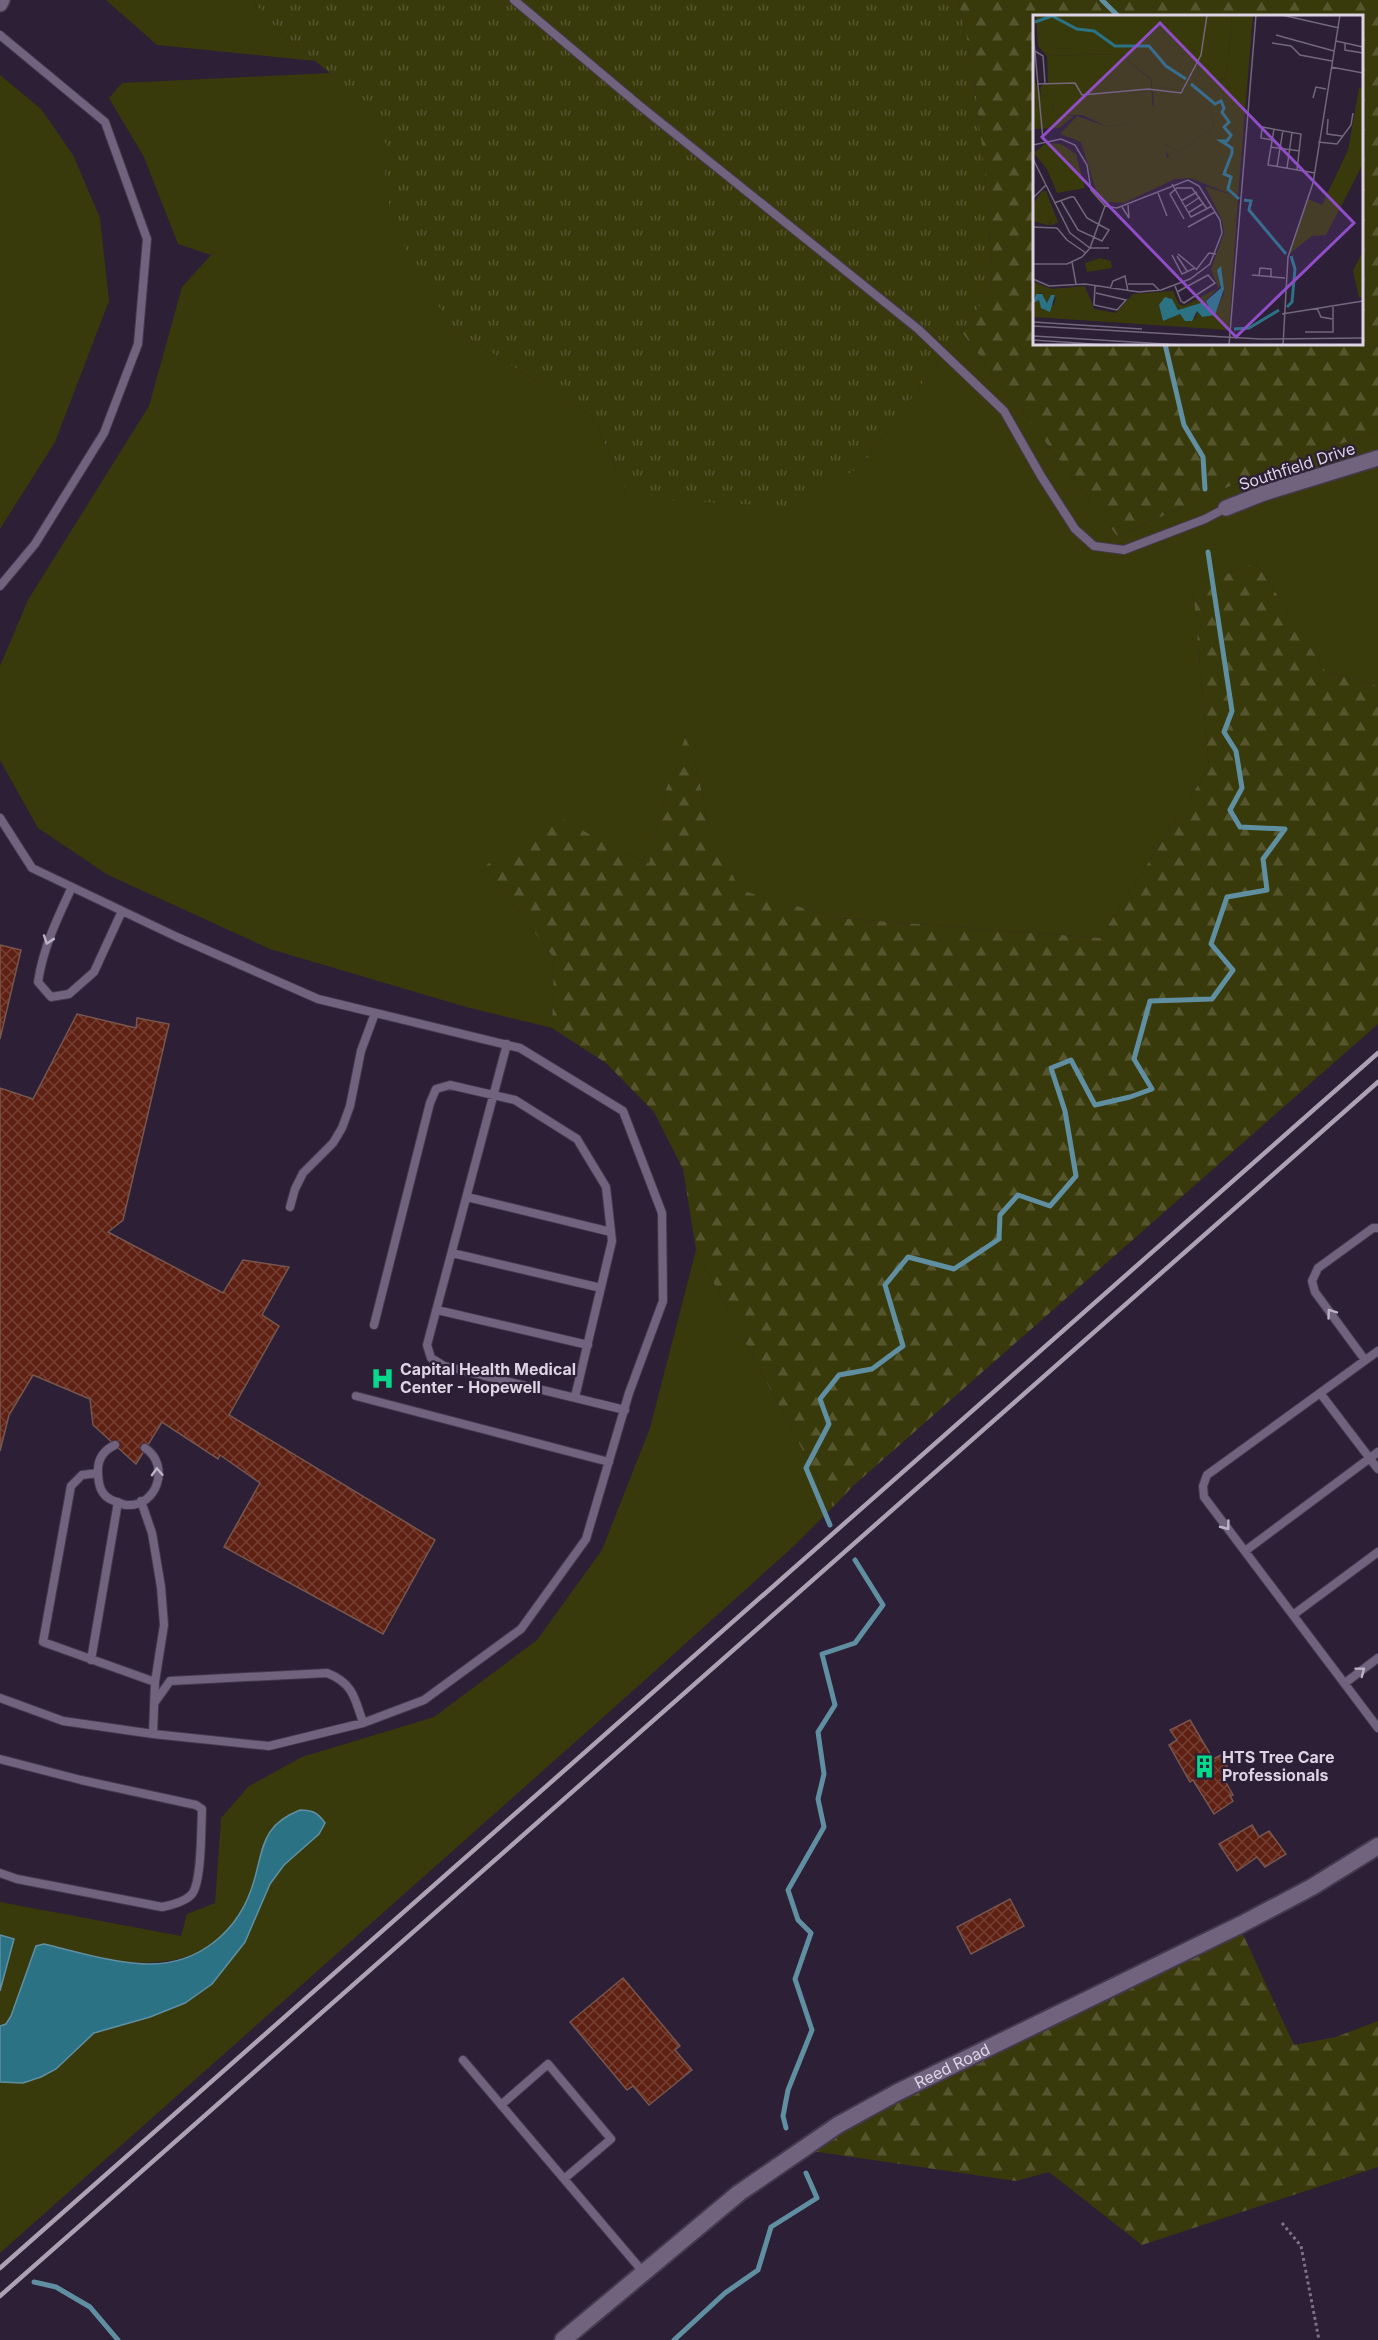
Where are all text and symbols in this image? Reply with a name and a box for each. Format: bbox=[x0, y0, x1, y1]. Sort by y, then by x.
inset map bbox=[1033, 15, 1363, 345]
street label: Southfield Drive bbox=[1236, 438, 1358, 494]
one-way arrow bbox=[43, 934, 56, 945]
one-way arrow bbox=[1327, 1309, 1338, 1320]
place label: Capital Health Medical Center - Hopewell bbox=[400, 1359, 576, 1397]
hospital icon: Capital Health Medical Center - Hopewell bbox=[369, 1365, 395, 1391]
one-way arrow bbox=[151, 1467, 164, 1476]
one-way arrow bbox=[1219, 1519, 1230, 1530]
one-way arrow bbox=[1355, 1667, 1366, 1678]
place label: HTS Tree Care Professionals bbox=[1222, 1747, 1334, 1785]
building icon: HTS Tree Care Professionals bbox=[1191, 1753, 1217, 1779]
street label: Reed Road bbox=[911, 2039, 993, 2093]

